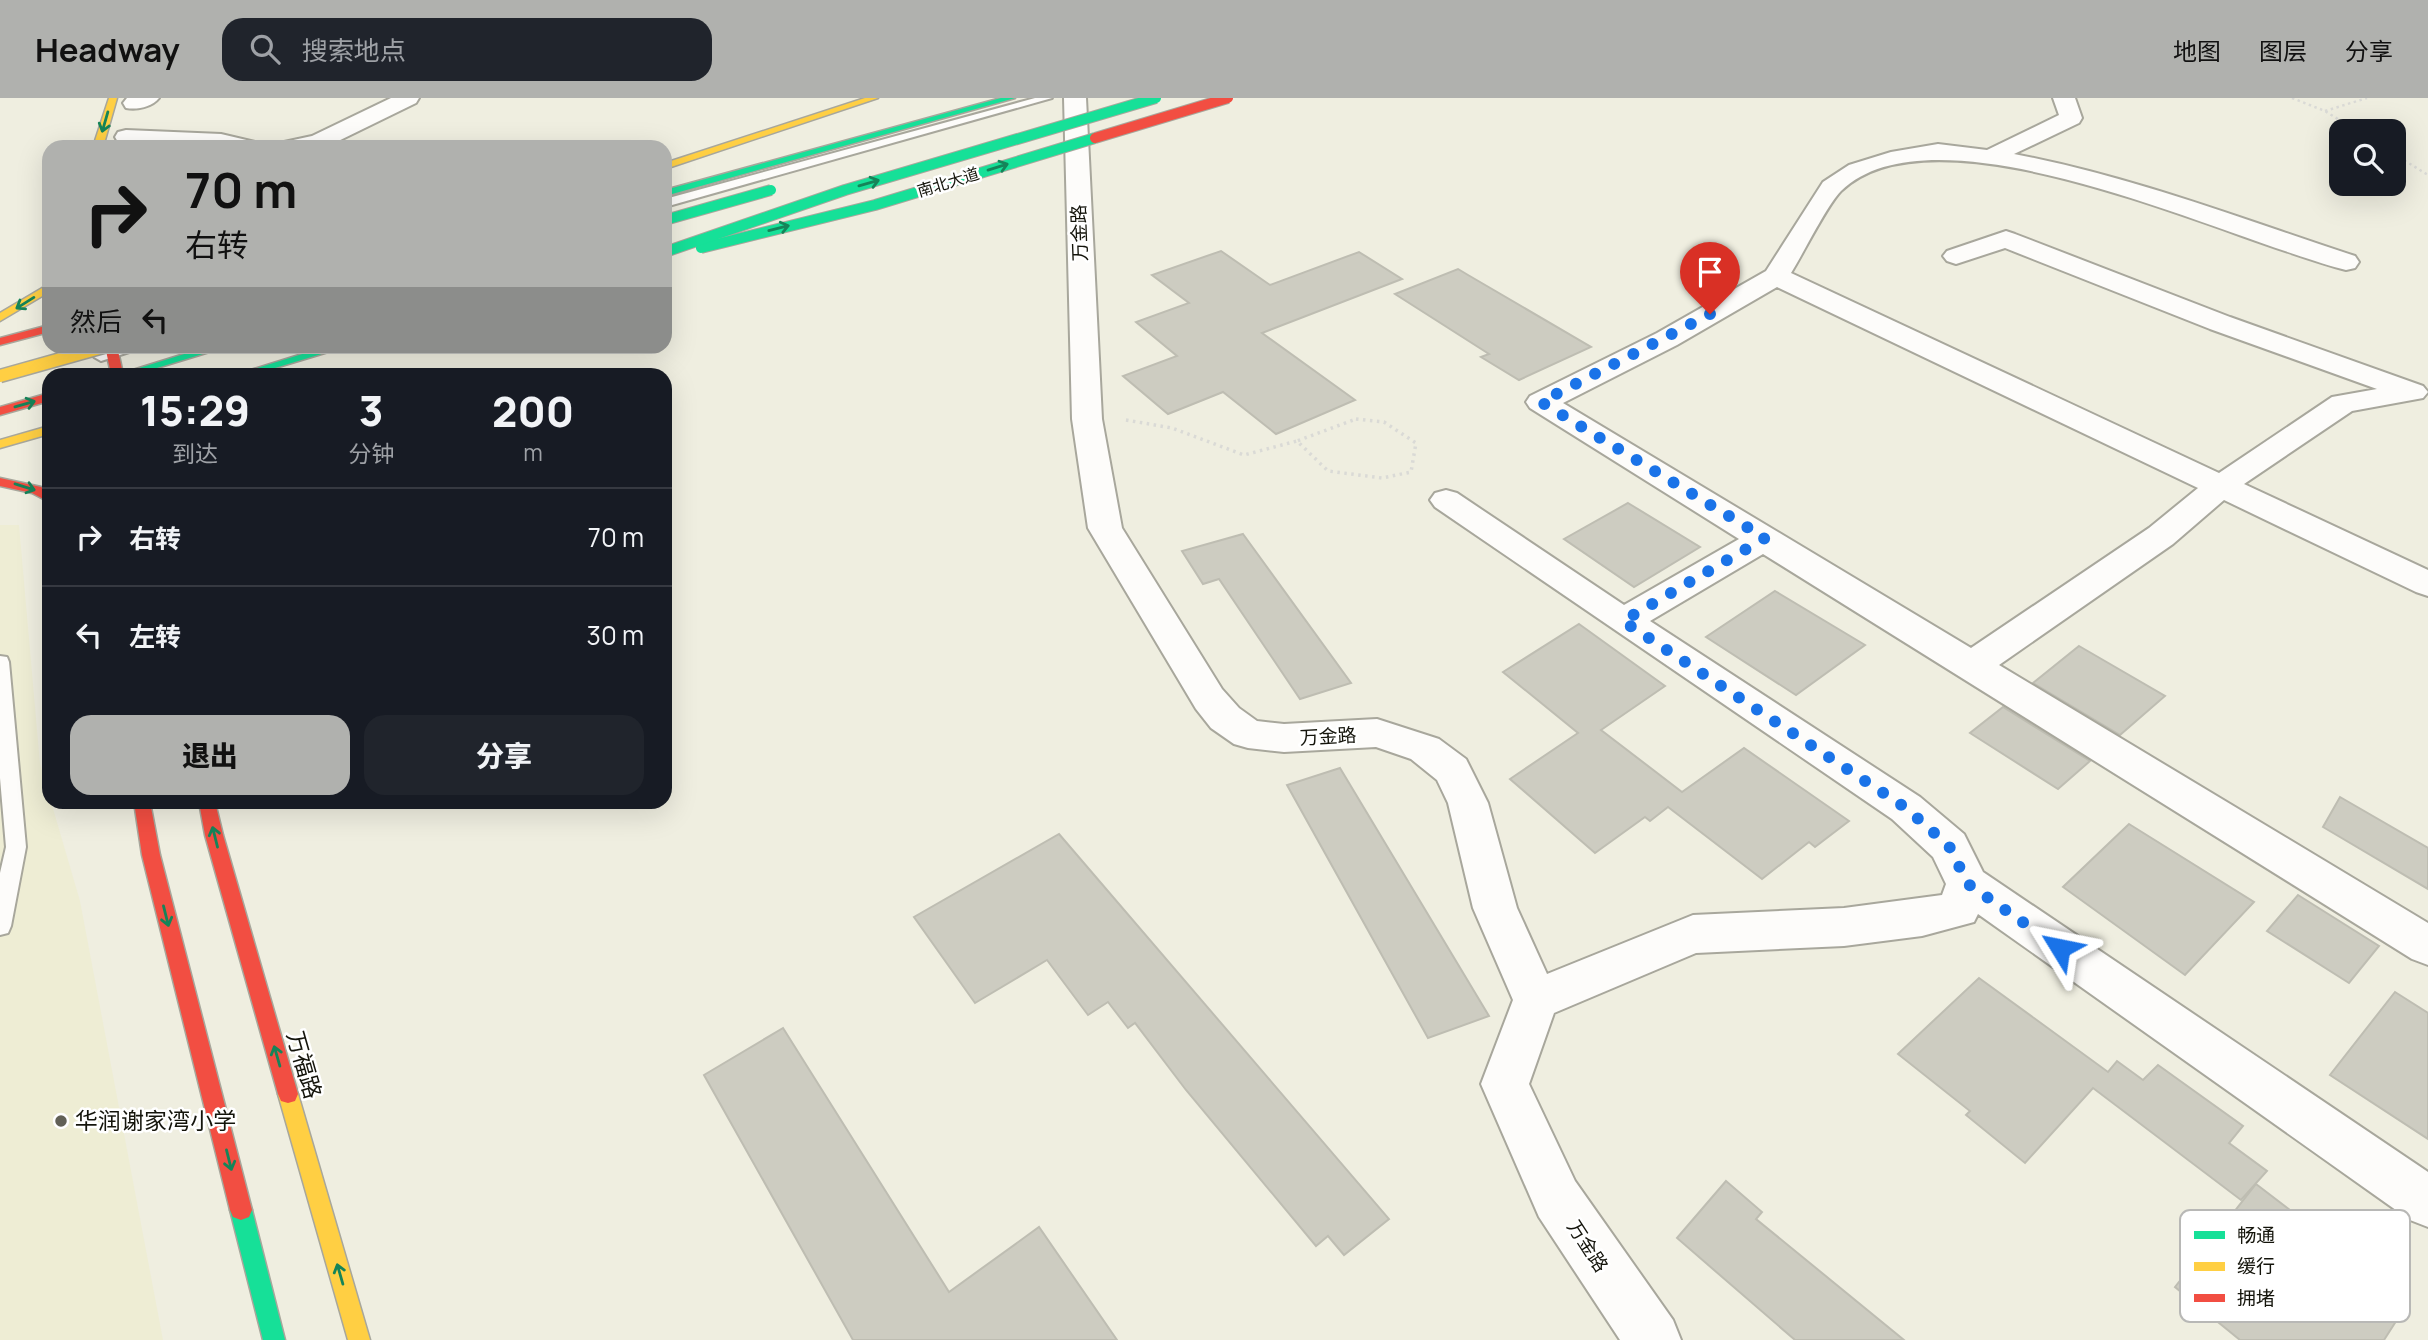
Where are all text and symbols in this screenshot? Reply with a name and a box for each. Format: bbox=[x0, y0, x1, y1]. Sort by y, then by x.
search box bbox=[222, 18, 712, 81]
text: Headway bbox=[35, 27, 180, 72]
icon: search bbox=[246, 30, 284, 68]
text: 搜索地点 bbox=[302, 32, 406, 68]
text: 地图 bbox=[2173, 34, 2221, 67]
text: 图层 bbox=[2259, 34, 2307, 67]
text: 分享 bbox=[2345, 34, 2393, 67]
one-way arrow bbox=[98, 111, 111, 133]
map controls bbox=[2329, 119, 2406, 196]
button: search bbox=[2329, 119, 2406, 196]
text: 70 m bbox=[185, 156, 297, 223]
one-way arrow bbox=[987, 160, 1009, 173]
street label: 南北大道 bbox=[914, 162, 982, 202]
icon: right bbox=[70, 168, 161, 259]
one-way arrow bbox=[857, 176, 880, 189]
street label: 万金路 bbox=[1065, 204, 1093, 262]
one-way arrow bbox=[767, 221, 790, 234]
text: 右转 bbox=[185, 223, 249, 267]
pin bbox=[1680, 242, 1740, 314]
icon: arrive bbox=[1691, 253, 1729, 291]
one-way arrow bbox=[16, 297, 36, 311]
icon: left bbox=[136, 301, 174, 339]
text: 然后 bbox=[70, 303, 122, 339]
text: 15:29 bbox=[140, 381, 250, 439]
text: 3 bbox=[359, 381, 384, 439]
text: 200 bbox=[492, 382, 574, 440]
one-way arrow bbox=[13, 396, 35, 409]
text: m bbox=[523, 436, 543, 468]
text: 到达 bbox=[172, 437, 218, 469]
text: 分钟 bbox=[348, 437, 394, 469]
one-way arrow bbox=[14, 482, 36, 495]
icon: right bbox=[70, 518, 108, 556]
text: 70 m bbox=[588, 519, 644, 555]
text: 右转 bbox=[129, 520, 181, 556]
icon: left bbox=[70, 616, 108, 654]
text: 30 m bbox=[587, 617, 644, 653]
text: 左转 bbox=[129, 618, 181, 654]
button: 退出 bbox=[70, 715, 350, 795]
button: 分享 bbox=[364, 715, 644, 795]
street label: 万金路 bbox=[1299, 722, 1357, 750]
one-way arrow bbox=[208, 826, 221, 849]
one-way arrow bbox=[160, 904, 173, 927]
position arrow bbox=[2023, 911, 2097, 985]
street label: 万福路 bbox=[280, 1027, 330, 1102]
one-way arrow bbox=[270, 1045, 283, 1067]
place label: 华润谢家湾小学 bbox=[75, 1104, 236, 1136]
marker: 华润谢家湾小学 bbox=[53, 1113, 69, 1129]
one-way arrow bbox=[223, 1148, 236, 1171]
legend bbox=[2180, 1210, 2410, 1322]
street label: 万金路 bbox=[1562, 1215, 1614, 1277]
text: 畅通 bbox=[2237, 1222, 2275, 1248]
text: 缓行 bbox=[2237, 1253, 2275, 1279]
one-way arrow bbox=[333, 1264, 346, 1286]
text: 拥堵 bbox=[2237, 1285, 2275, 1311]

